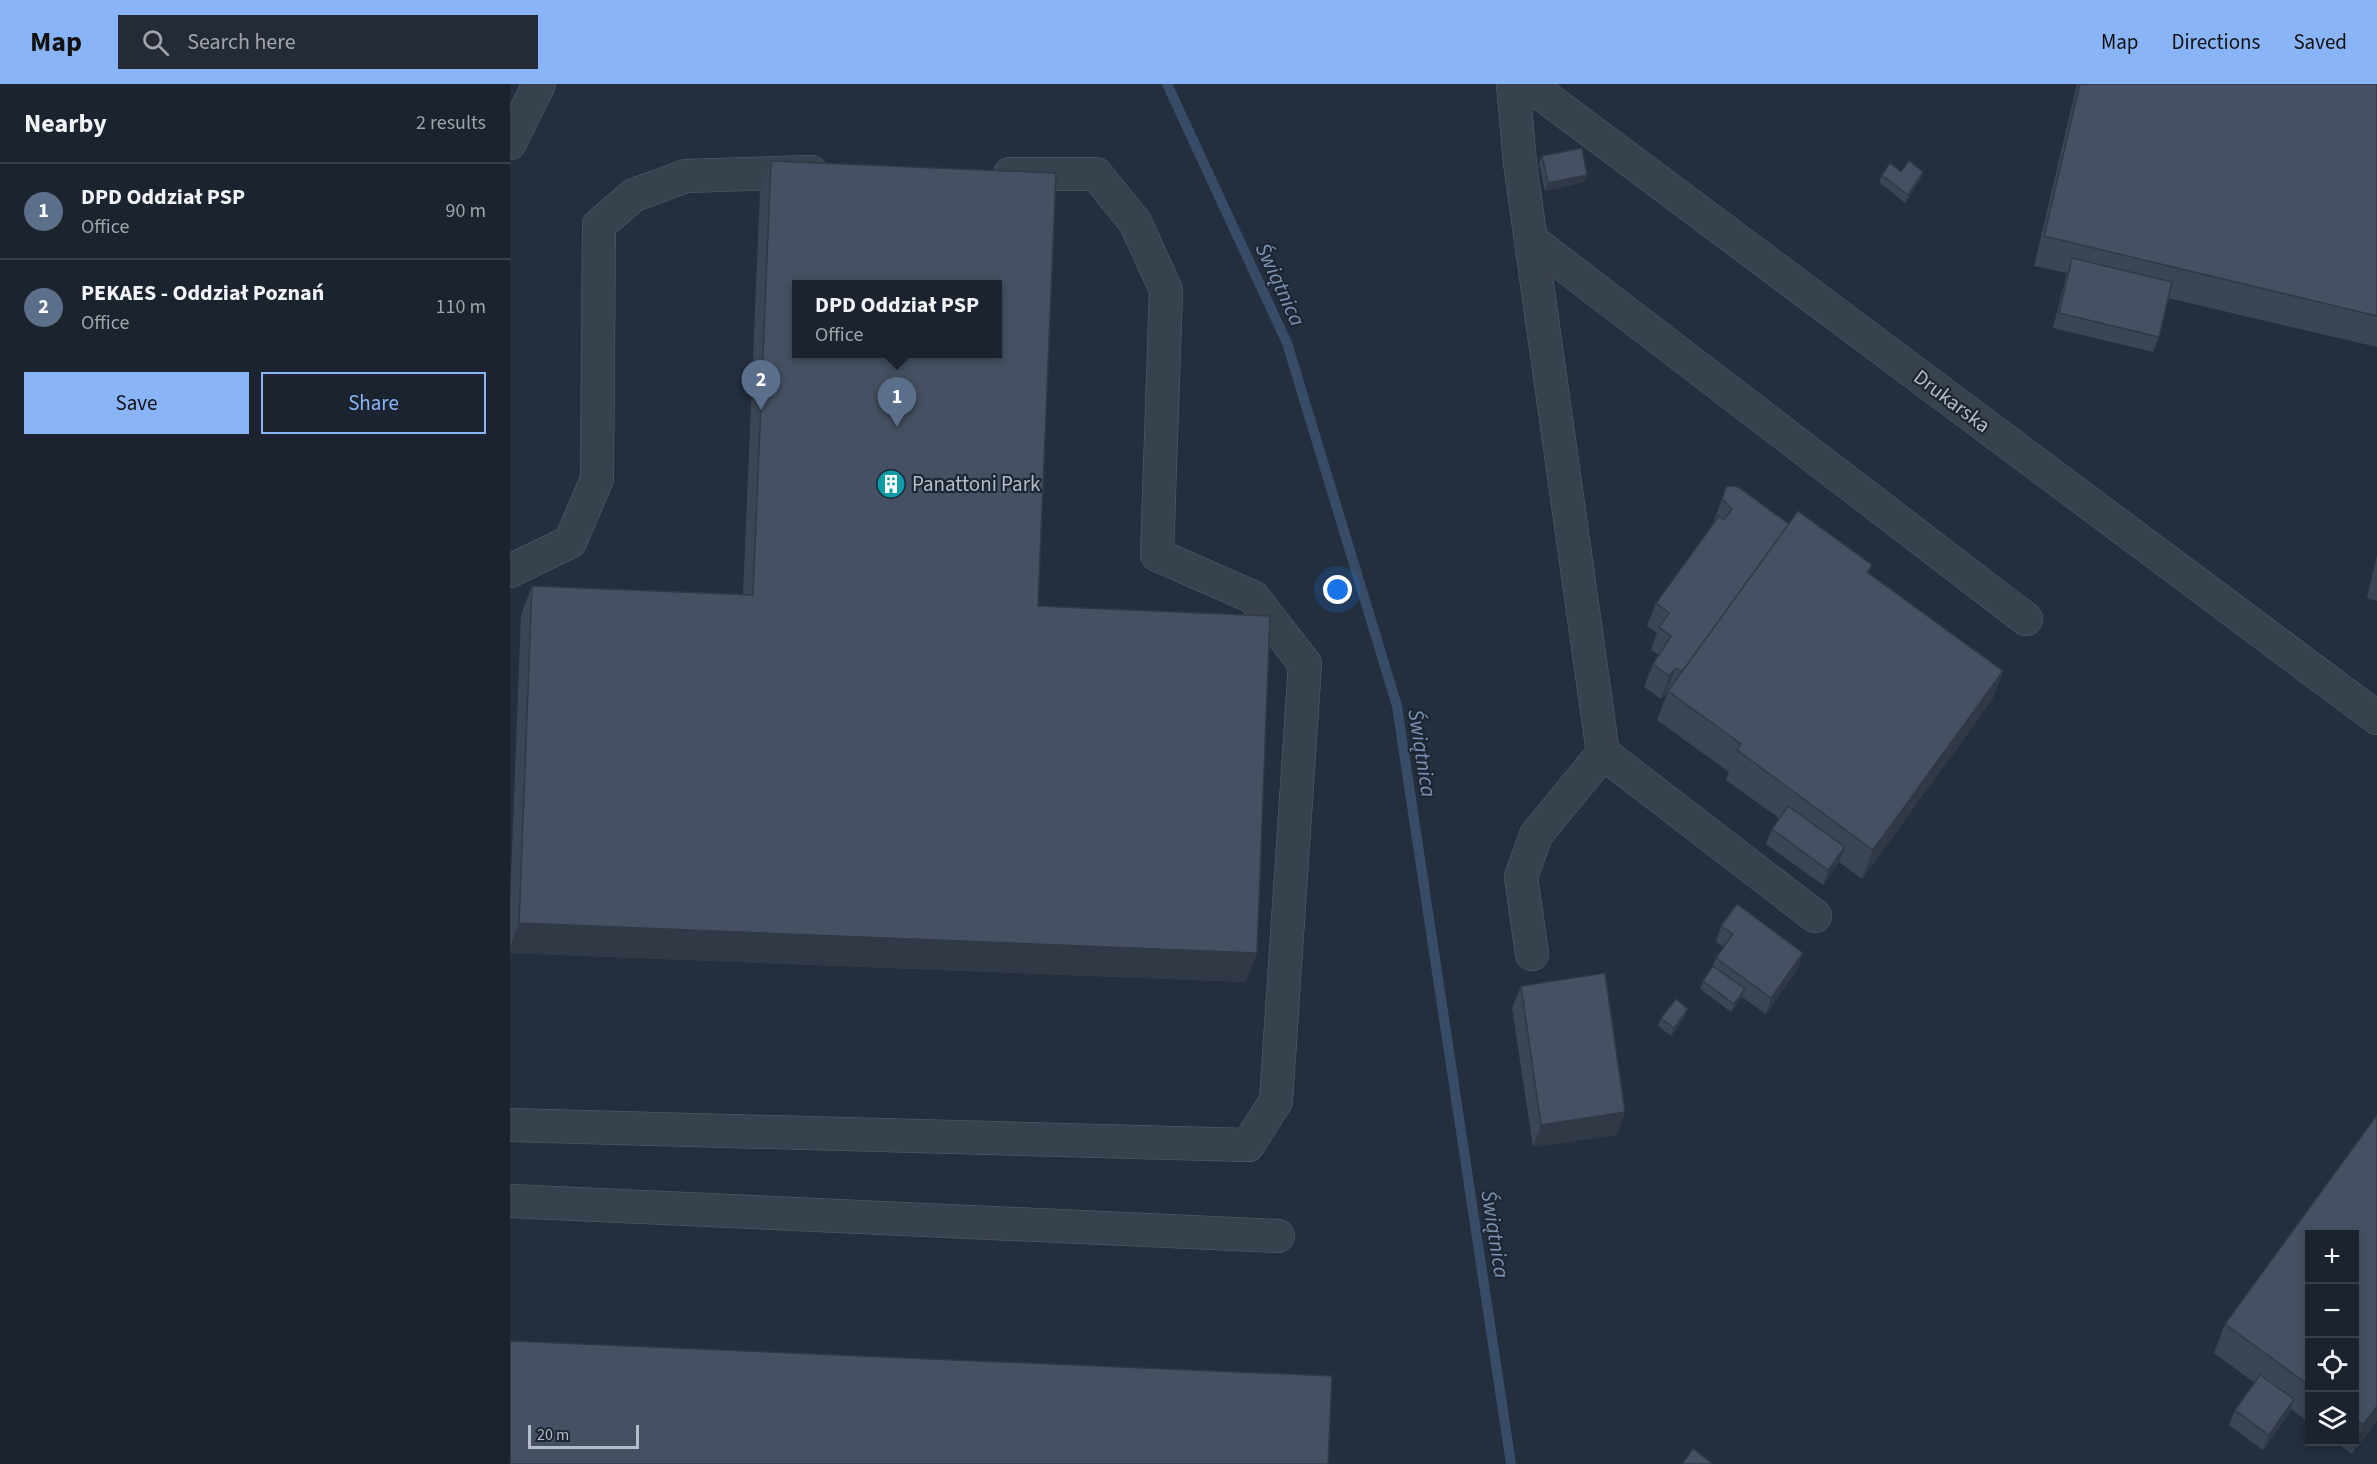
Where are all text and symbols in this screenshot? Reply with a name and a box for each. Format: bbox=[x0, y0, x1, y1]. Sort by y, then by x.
search box bbox=[118, 15, 538, 69]
text: Map bbox=[30, 22, 82, 62]
icon: search bbox=[139, 26, 172, 59]
text: Search here bbox=[187, 26, 296, 58]
text: Map bbox=[2101, 27, 2139, 57]
text: Directions bbox=[2172, 27, 2260, 57]
text: Saved bbox=[2293, 27, 2347, 57]
text: Nearby bbox=[24, 105, 107, 142]
text: 2 results bbox=[416, 109, 486, 137]
text: DPD Oddział PSP bbox=[81, 181, 245, 213]
text: 1 bbox=[38, 197, 49, 225]
text: 90 m bbox=[446, 197, 486, 225]
text: Office bbox=[81, 213, 129, 241]
water label: Świątnica bbox=[1247, 237, 1313, 332]
text: PEKAES - Oddział Poznań bbox=[81, 277, 324, 309]
popup bbox=[792, 280, 1002, 358]
text: DPD Oddział PSP bbox=[815, 289, 979, 321]
text: 2 bbox=[38, 293, 49, 321]
text: 110 m bbox=[436, 293, 486, 321]
text: Office bbox=[81, 309, 129, 337]
text: Office bbox=[815, 321, 863, 349]
pin: 2 bbox=[742, 360, 780, 410]
street label: Drukarska bbox=[1907, 362, 1997, 440]
button: Save bbox=[24, 372, 249, 434]
button: Share bbox=[261, 372, 486, 434]
pin: 1 bbox=[878, 378, 916, 427]
building icon: Panattoni Park bbox=[875, 468, 907, 500]
place label: Panattoni Park bbox=[912, 469, 1041, 499]
your location bbox=[1323, 575, 1352, 604]
water label: Świątnica bbox=[1399, 707, 1445, 800]
water label: Świątnica bbox=[1472, 1188, 1518, 1281]
map controls bbox=[2305, 1230, 2359, 1446]
button: + bbox=[2305, 1230, 2359, 1284]
button: − bbox=[2305, 1284, 2359, 1338]
button: locate bbox=[2305, 1338, 2359, 1392]
button: layers bbox=[2305, 1392, 2359, 1446]
scale bar bbox=[528, 1422, 639, 1450]
text: 20 m bbox=[537, 1424, 569, 1446]

